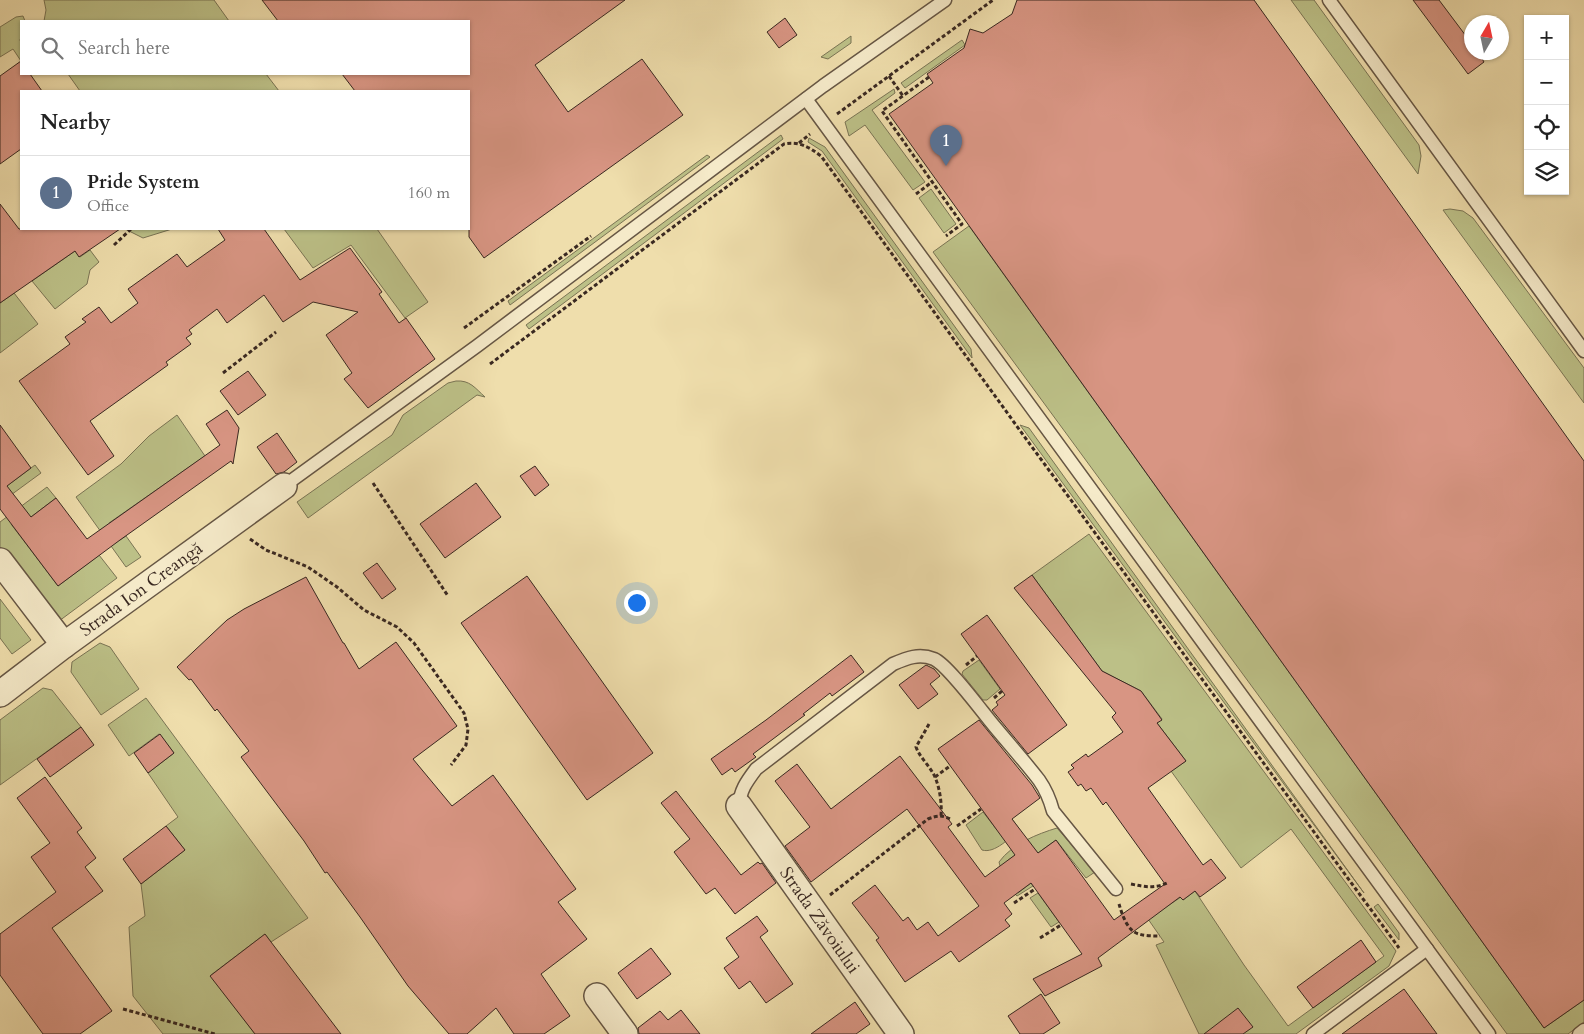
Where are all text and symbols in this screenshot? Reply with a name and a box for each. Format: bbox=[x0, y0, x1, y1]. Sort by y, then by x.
north arrow bbox=[1464, 15, 1509, 60]
map controls bbox=[1524, 15, 1569, 195]
button: + bbox=[1524, 15, 1569, 60]
search box bbox=[20, 20, 470, 75]
icon: search bbox=[38, 34, 66, 62]
text: Search here bbox=[78, 35, 170, 61]
button: − bbox=[1524, 60, 1569, 105]
button: locate bbox=[1524, 105, 1569, 150]
text: Nearby bbox=[40, 108, 111, 137]
pin: 1 bbox=[930, 125, 962, 166]
button: layers bbox=[1524, 150, 1569, 195]
text: Pride System bbox=[87, 169, 200, 195]
text: 1 bbox=[52, 182, 60, 204]
text: 160 m bbox=[408, 182, 450, 204]
text: Office bbox=[87, 195, 129, 217]
street label: Strada Ion Creangă bbox=[75, 536, 208, 643]
your location bbox=[624, 590, 650, 616]
street label: Strada Zăvoiului bbox=[773, 862, 866, 979]

